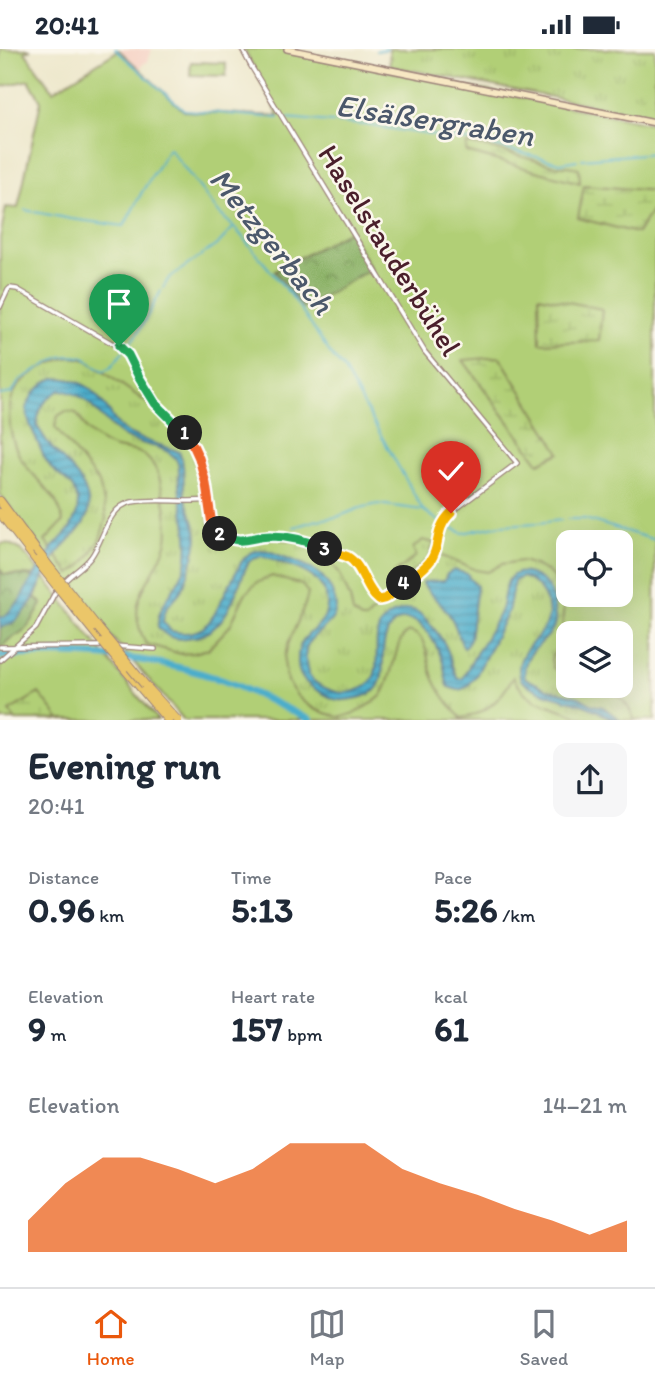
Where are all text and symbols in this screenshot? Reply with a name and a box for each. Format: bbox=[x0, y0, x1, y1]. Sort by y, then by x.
text: 20:41 bbox=[35, 9, 99, 41]
water label: Elsäßergraben bbox=[333, 86, 537, 154]
street label: Haselstauderbühel bbox=[310, 138, 470, 363]
water label: Metzgerbach bbox=[202, 160, 343, 322]
pin bbox=[89, 274, 149, 346]
icon: arrive bbox=[100, 285, 138, 323]
pin: 1 bbox=[168, 415, 202, 451]
text: 1 bbox=[180, 421, 189, 444]
pin bbox=[421, 441, 481, 513]
icon: check bbox=[432, 452, 470, 490]
pin: 2 bbox=[202, 517, 238, 552]
text: 2 bbox=[215, 522, 225, 545]
map controls bbox=[556, 530, 633, 698]
button: locate bbox=[556, 530, 633, 607]
pin: 3 bbox=[308, 531, 342, 567]
text: 3 bbox=[319, 537, 330, 560]
pin: 4 bbox=[386, 565, 422, 601]
text: 4 bbox=[398, 571, 409, 594]
button: layers bbox=[556, 621, 633, 698]
text: Evening run bbox=[28, 743, 221, 789]
button: share bbox=[553, 743, 627, 817]
text: 20:41 bbox=[28, 792, 84, 820]
text: Distance bbox=[28, 866, 99, 889]
text: Time bbox=[231, 866, 272, 889]
text: Pace bbox=[434, 866, 472, 889]
text: 0.96 bbox=[28, 889, 95, 931]
text: 5:13 bbox=[231, 889, 293, 931]
text: 5:26 bbox=[434, 889, 498, 931]
text: km bbox=[95, 904, 124, 927]
text: /km bbox=[498, 904, 535, 927]
text: Elevation bbox=[28, 985, 104, 1008]
text: Heart rate bbox=[231, 985, 315, 1008]
text: kcal bbox=[434, 985, 468, 1008]
text: 9 bbox=[28, 1008, 46, 1050]
text: 157 bbox=[231, 1008, 283, 1050]
text: 61 bbox=[434, 1008, 469, 1050]
text: m bbox=[46, 1023, 67, 1046]
text: bpm bbox=[283, 1023, 323, 1046]
text: Elevation bbox=[28, 1091, 119, 1119]
text: 14–21 m bbox=[542, 1091, 627, 1119]
tab: Home bbox=[87, 1305, 135, 1370]
tab: Map bbox=[308, 1305, 346, 1370]
tab: Saved bbox=[520, 1305, 568, 1370]

